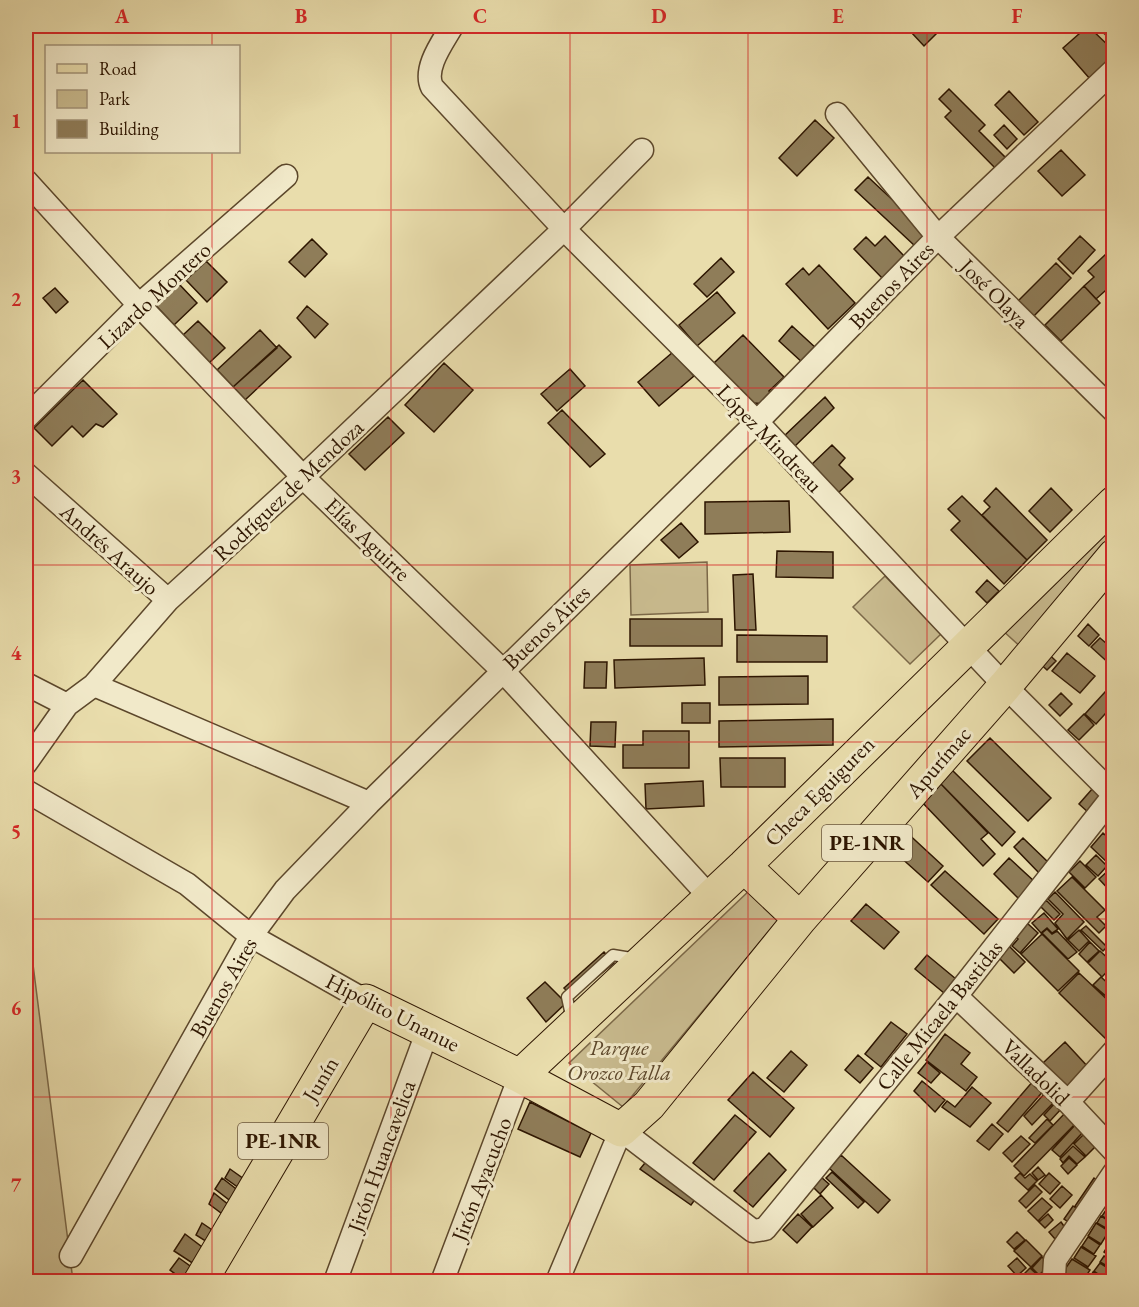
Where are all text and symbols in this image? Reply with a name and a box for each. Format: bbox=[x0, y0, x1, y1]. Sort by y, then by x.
text: A bbox=[114, 3, 130, 29]
text: B bbox=[295, 3, 307, 29]
text: C bbox=[473, 3, 487, 29]
text: D bbox=[651, 3, 667, 29]
text: E bbox=[832, 3, 844, 29]
text: F bbox=[1012, 3, 1023, 29]
legend bbox=[45, 45, 240, 153]
text: Road bbox=[99, 57, 138, 80]
text: Park bbox=[99, 87, 130, 110]
text: 1 bbox=[11, 108, 21, 134]
text: Building bbox=[99, 117, 159, 140]
street label: Lizardo Montero bbox=[92, 235, 217, 355]
street label: Buenos Aires bbox=[842, 235, 940, 335]
street label: José Olaya bbox=[952, 251, 1036, 335]
text: 2 bbox=[11, 286, 22, 312]
street label: López Mindreau bbox=[710, 378, 829, 499]
street label: Rodríguez de Mendoza bbox=[207, 413, 370, 568]
text: 3 bbox=[11, 463, 21, 489]
street label: Elías Aguirre bbox=[319, 491, 417, 588]
street label: Andrés Araujo bbox=[53, 496, 166, 602]
street label: Buenos Aires bbox=[496, 578, 596, 676]
text: 4 bbox=[11, 640, 22, 666]
street label: Apurímac bbox=[899, 720, 978, 805]
street label: Checa Eguiguren bbox=[758, 730, 881, 853]
text: 5 bbox=[11, 818, 21, 844]
road number: PE-1NR bbox=[822, 825, 912, 861]
street label: Buenos Aires bbox=[183, 932, 264, 1042]
street label: Calle Micaela Bastidas bbox=[870, 934, 1009, 1097]
street label: Hipólito Unanue bbox=[321, 966, 465, 1059]
text: 6 bbox=[11, 995, 22, 1021]
park label: Parque Orozco Falla bbox=[567, 1033, 671, 1087]
street label: Valladolid bbox=[995, 1033, 1077, 1113]
street label: Junín bbox=[295, 1051, 345, 1109]
street label: Jirón Huancavelica bbox=[340, 1076, 422, 1238]
street label: Jirón Ayacucho bbox=[444, 1113, 518, 1247]
road number: PE-1NR bbox=[238, 1123, 328, 1159]
text: 7 bbox=[11, 1172, 22, 1198]

